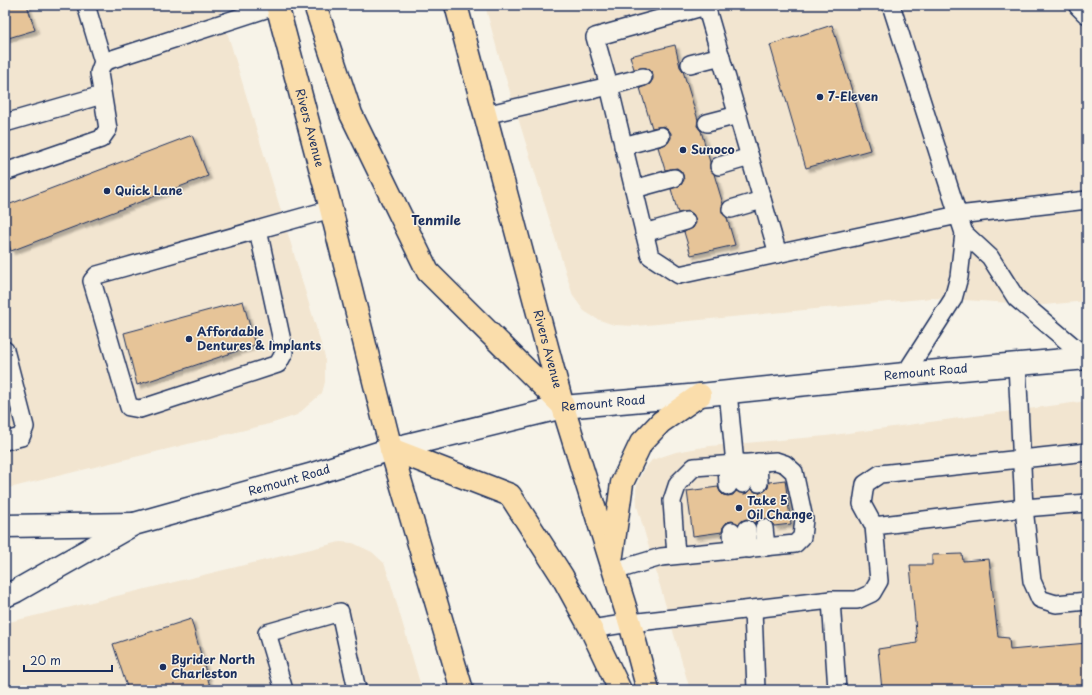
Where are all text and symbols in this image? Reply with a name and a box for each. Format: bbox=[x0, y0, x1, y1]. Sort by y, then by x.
street label: Rivers Avenue bbox=[291, 86, 330, 169]
place label: 7-Eleven bbox=[828, 87, 878, 105]
marker: 7-Eleven bbox=[815, 92, 825, 102]
place label: Sunoco bbox=[691, 140, 735, 158]
marker: Sunoco bbox=[678, 145, 688, 155]
place label: Quick Lane bbox=[115, 181, 183, 199]
marker: Quick Lane bbox=[102, 186, 112, 196]
district label: Tenmile bbox=[411, 210, 461, 229]
street label: Rivers Avenue bbox=[529, 307, 568, 390]
place label: Affordable Dentures & Implants bbox=[197, 322, 321, 354]
marker: Affordable Dentures & Implants bbox=[184, 334, 194, 344]
street label: Remount Road bbox=[883, 359, 968, 384]
street label: Remount Road bbox=[560, 390, 646, 415]
street label: Remount Road bbox=[246, 459, 332, 500]
place label: Take 5 Oil Change bbox=[747, 491, 813, 523]
marker: Take 5 Oil Change bbox=[734, 503, 744, 513]
scale bar bbox=[24, 647, 112, 673]
place label: Byrider North Charleston bbox=[171, 650, 255, 682]
text: 20 m bbox=[30, 651, 61, 669]
marker: Byrider North Charleston bbox=[158, 662, 168, 672]

